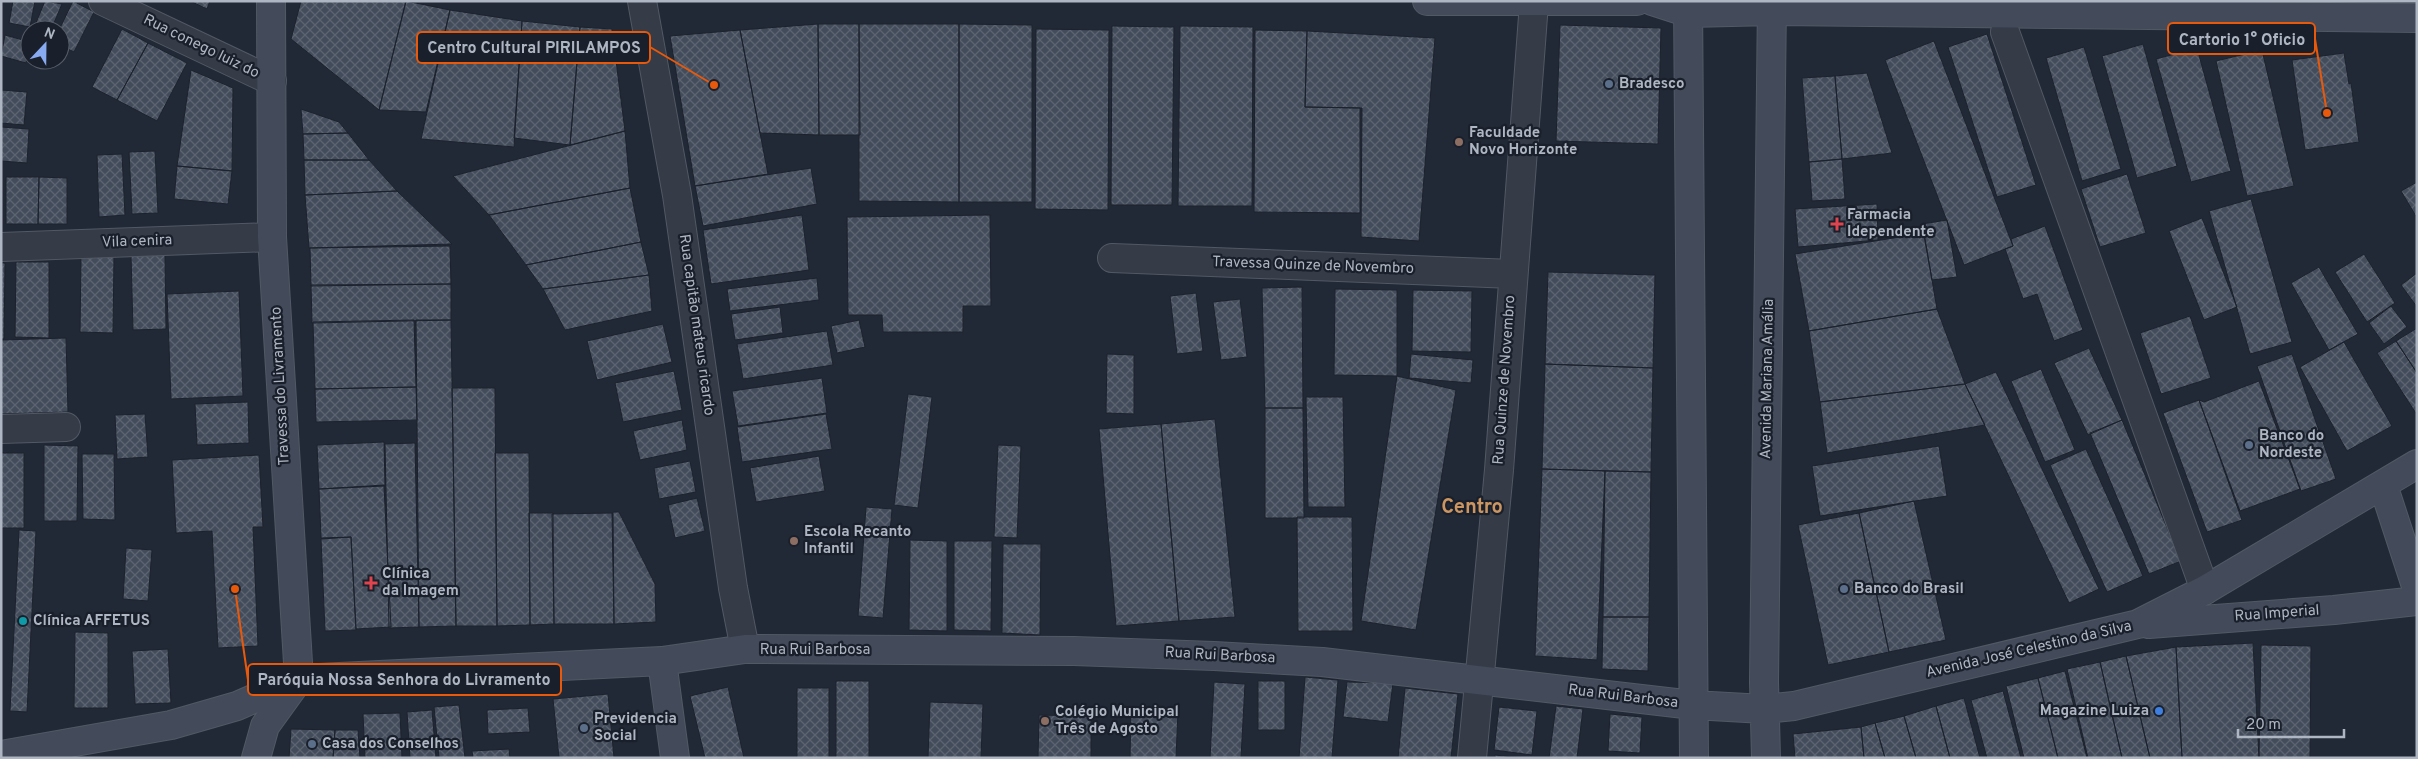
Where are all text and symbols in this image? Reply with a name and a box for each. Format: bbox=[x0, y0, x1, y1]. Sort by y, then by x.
street label: Rua conego luiz do bbox=[140, 11, 262, 83]
north arrow bbox=[20, 20, 70, 70]
callout: Cartorio 1° Oficio bbox=[2168, 23, 2315, 54]
text: N bbox=[41, 25, 57, 44]
text: Cartorio 1° Oficio bbox=[2179, 31, 2305, 51]
callout: Centro Cultural PIRILAMPOS bbox=[417, 32, 650, 63]
text: Centro Cultural PIRILAMPOS bbox=[427, 39, 641, 59]
place label: Bradesco bbox=[1619, 75, 1685, 94]
marker: Bradesco bbox=[1603, 78, 1615, 90]
place label: Faculdade Novo Horizonte bbox=[1469, 124, 1577, 160]
marker: Faculdade Novo Horizonte bbox=[1453, 136, 1465, 148]
place label: Farmacia Idependente bbox=[1847, 206, 1935, 242]
marker: Farmacia Idependente bbox=[1831, 218, 1843, 230]
street label: Vila cenira bbox=[101, 231, 173, 253]
street label: Rua capitão mateus ricardo bbox=[674, 233, 718, 417]
street label: Travessa Quinze de Novembro bbox=[1212, 253, 1414, 279]
street label: Rua Quinze de Novembro bbox=[1490, 295, 1520, 465]
street label: Avenida Mariana Amália bbox=[1757, 299, 1779, 459]
street label: Travessa do Livramento bbox=[267, 306, 295, 466]
place label: Banco do Nordeste bbox=[2259, 427, 2324, 463]
marker: Banco do Nordeste bbox=[2243, 439, 2255, 451]
district label: Centro bbox=[1441, 495, 1503, 521]
place label: Escola Recanto Infantil bbox=[804, 523, 911, 559]
marker: Escola Recanto Infantil bbox=[788, 535, 800, 547]
place label: Clínica da Imagem bbox=[382, 565, 459, 601]
marker: Clínica da Imagem bbox=[364, 576, 378, 590]
place label: Banco do Brasil bbox=[1854, 580, 1964, 599]
marker: Banco do Brasil bbox=[1838, 583, 1850, 595]
street label: Rua Imperial bbox=[2234, 602, 2320, 626]
place label: Clínica AFFETUS bbox=[33, 612, 150, 631]
marker: Clínica AFFETUS bbox=[17, 615, 29, 627]
street label: Avenida José Celestino da Silva bbox=[1924, 617, 2134, 683]
street label: Rua Rui Barbosa bbox=[760, 641, 870, 660]
street label: Rua Rui Barbosa bbox=[1164, 644, 1276, 668]
callout: Paróquia Nossa Senhora do Livramento bbox=[248, 664, 561, 695]
text: Paróquia Nossa Senhora do Livramento bbox=[258, 671, 550, 691]
street label: Rua Rui Barbosa bbox=[1567, 681, 1679, 713]
place label: Magazine Luiza bbox=[2040, 702, 2149, 721]
place label: Colégio Municipal Três de Agosto bbox=[1055, 703, 1179, 739]
marker: Magazine Luiza bbox=[2153, 705, 2165, 717]
scale bar bbox=[2238, 706, 2344, 738]
place label: Previdencia Social bbox=[594, 710, 677, 746]
marker: Colégio Municipal Três de Agosto bbox=[1039, 715, 1051, 727]
text: 20 m bbox=[2246, 716, 2281, 735]
marker: Previdencia Social bbox=[578, 722, 590, 734]
place label: Casa dos Conselhos bbox=[322, 735, 459, 754]
marker: Casa dos Conselhos bbox=[306, 738, 318, 750]

